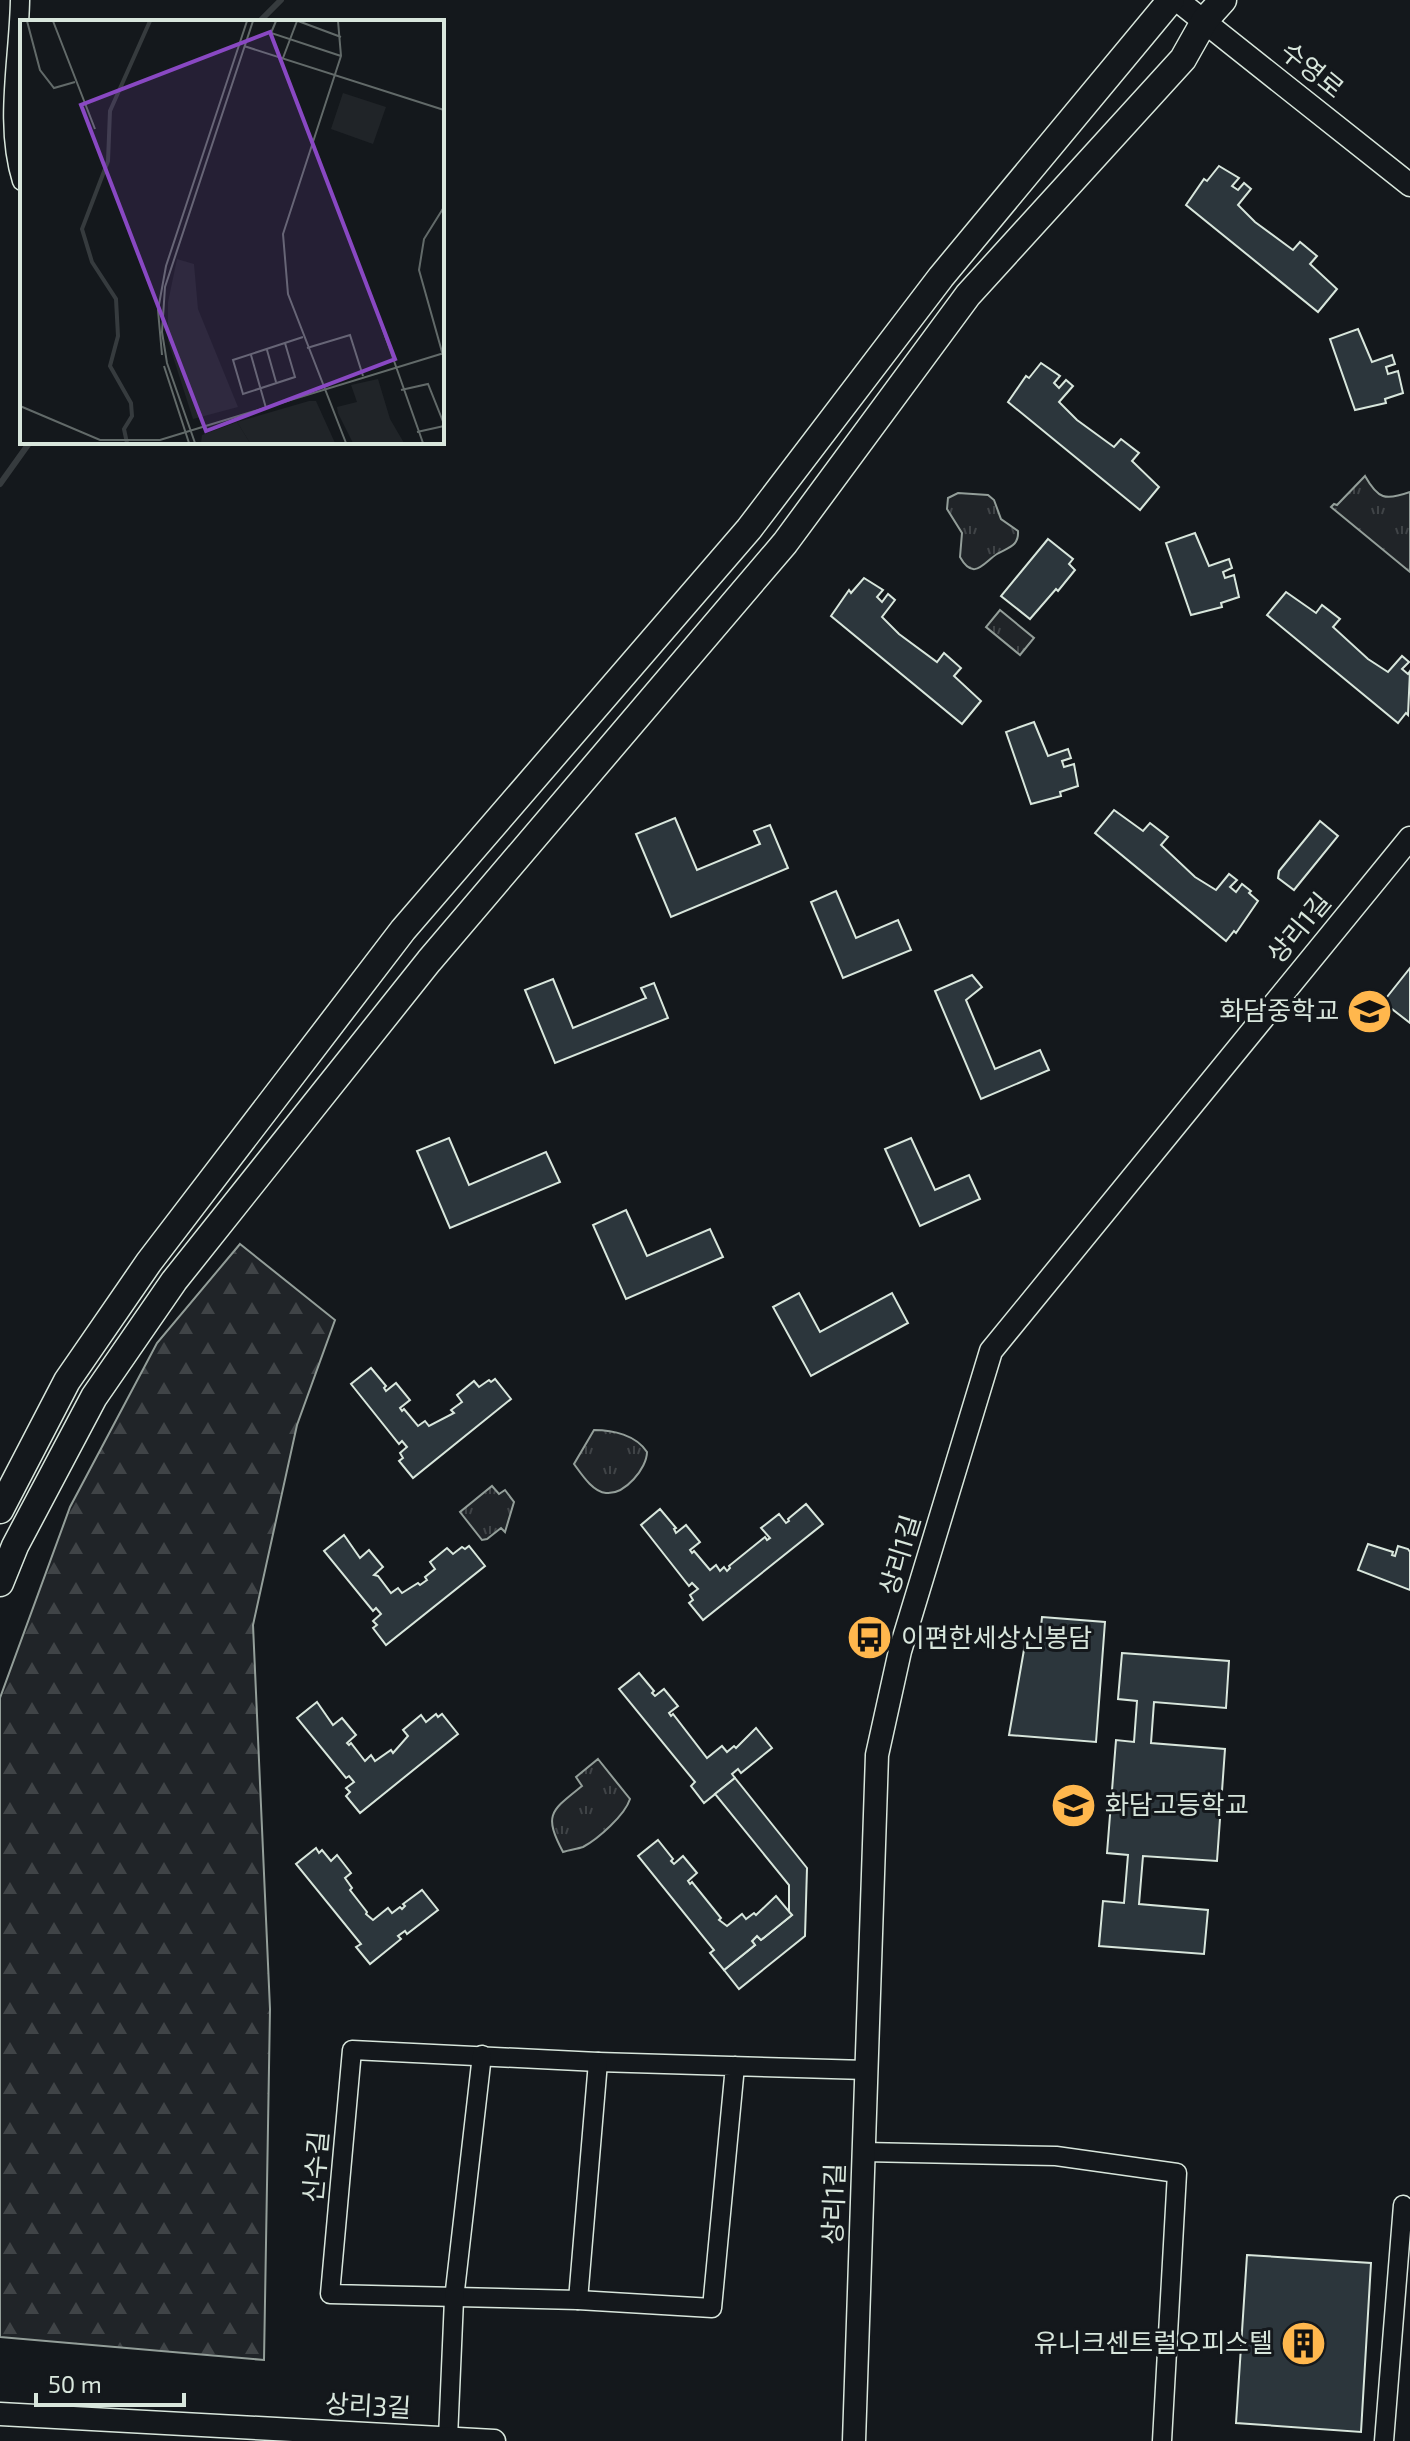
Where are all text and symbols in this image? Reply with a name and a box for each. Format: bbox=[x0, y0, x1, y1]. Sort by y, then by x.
inset map bbox=[20, 20, 444, 444]
street label: 수영로 bbox=[1275, 34, 1351, 103]
street label: 상리1길 bbox=[1260, 886, 1336, 968]
school or university icon: 화담중학교 bbox=[1346, 987, 1394, 1035]
place label: 화담중학교 bbox=[1219, 994, 1339, 1025]
street label: 상리1길 bbox=[872, 1511, 925, 1598]
bus stop icon: 이편한세상신봉담 bbox=[846, 1614, 894, 1662]
place label: 이편한세상신봉담 bbox=[901, 1621, 1092, 1652]
school or university icon: 화담고등학교 bbox=[1050, 1781, 1098, 1829]
place label: 화담고등학교 bbox=[1105, 1788, 1249, 1819]
street label: 신수길 bbox=[296, 2130, 333, 2204]
street label: 상리1길 bbox=[816, 2162, 849, 2246]
building icon: 유니크센트럴오피스텔 bbox=[1280, 2319, 1328, 2367]
place label: 유니크센트럴오피스텔 bbox=[1034, 2326, 1273, 2357]
scale bar bbox=[36, 2357, 184, 2407]
text: 50 m bbox=[48, 2369, 102, 2398]
street label: 상리3길 bbox=[324, 2387, 412, 2422]

